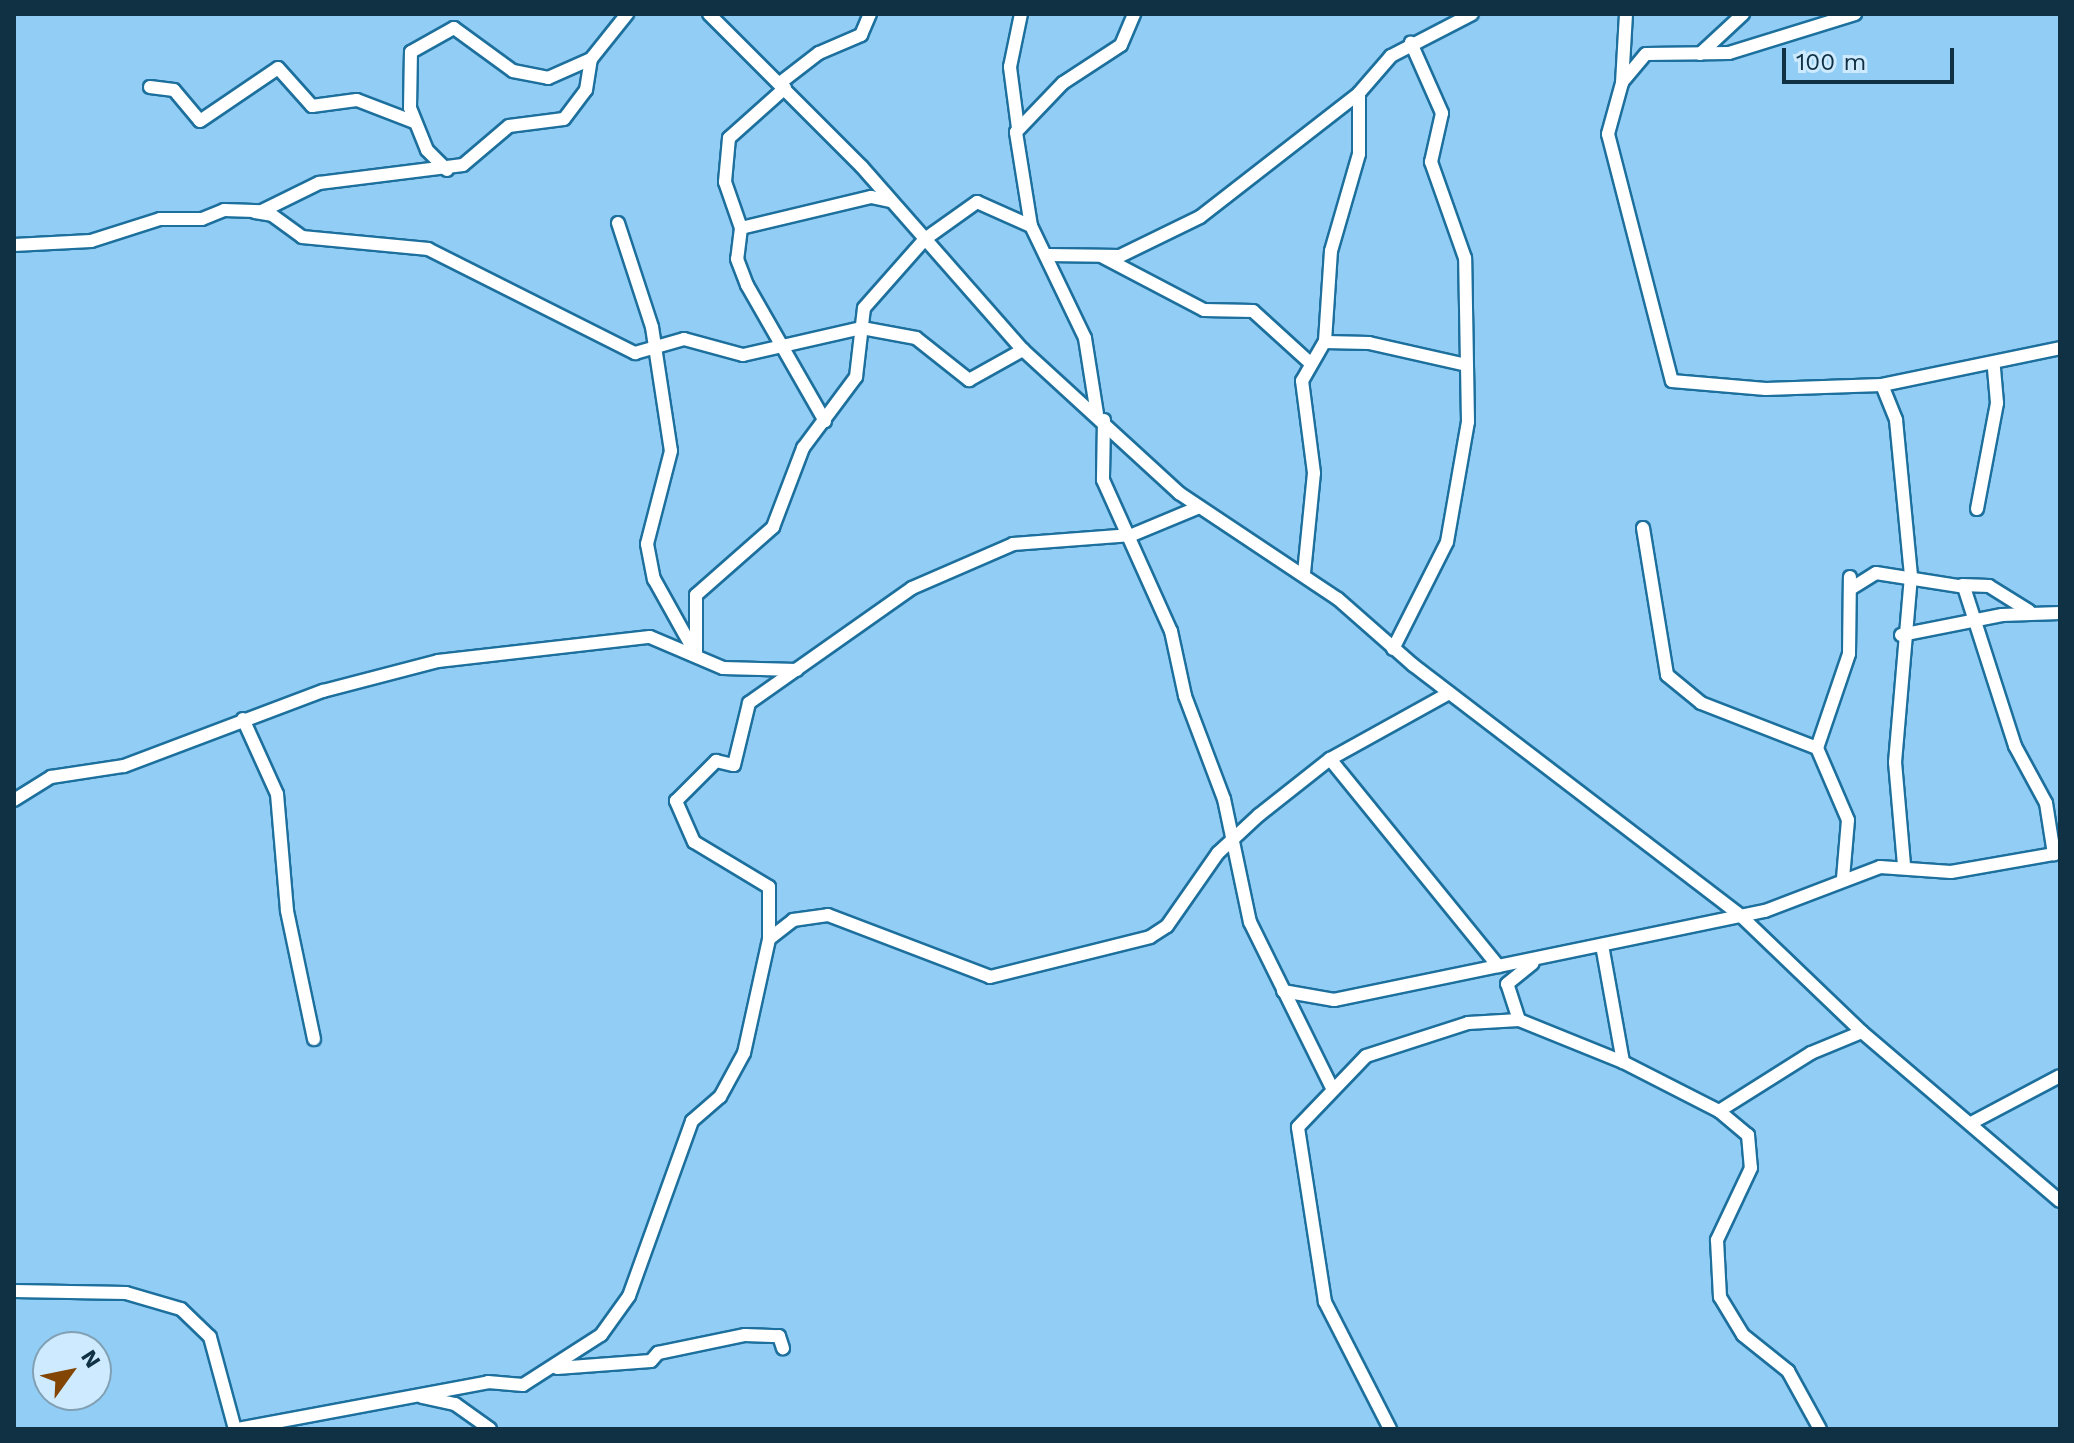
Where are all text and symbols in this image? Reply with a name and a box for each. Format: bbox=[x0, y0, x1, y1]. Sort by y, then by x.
scale bar bbox=[1786, 32, 1958, 82]
text: 100 m bbox=[1796, 48, 1866, 76]
north arrow bbox=[32, 1331, 112, 1411]
text: N bbox=[76, 1345, 106, 1372]

